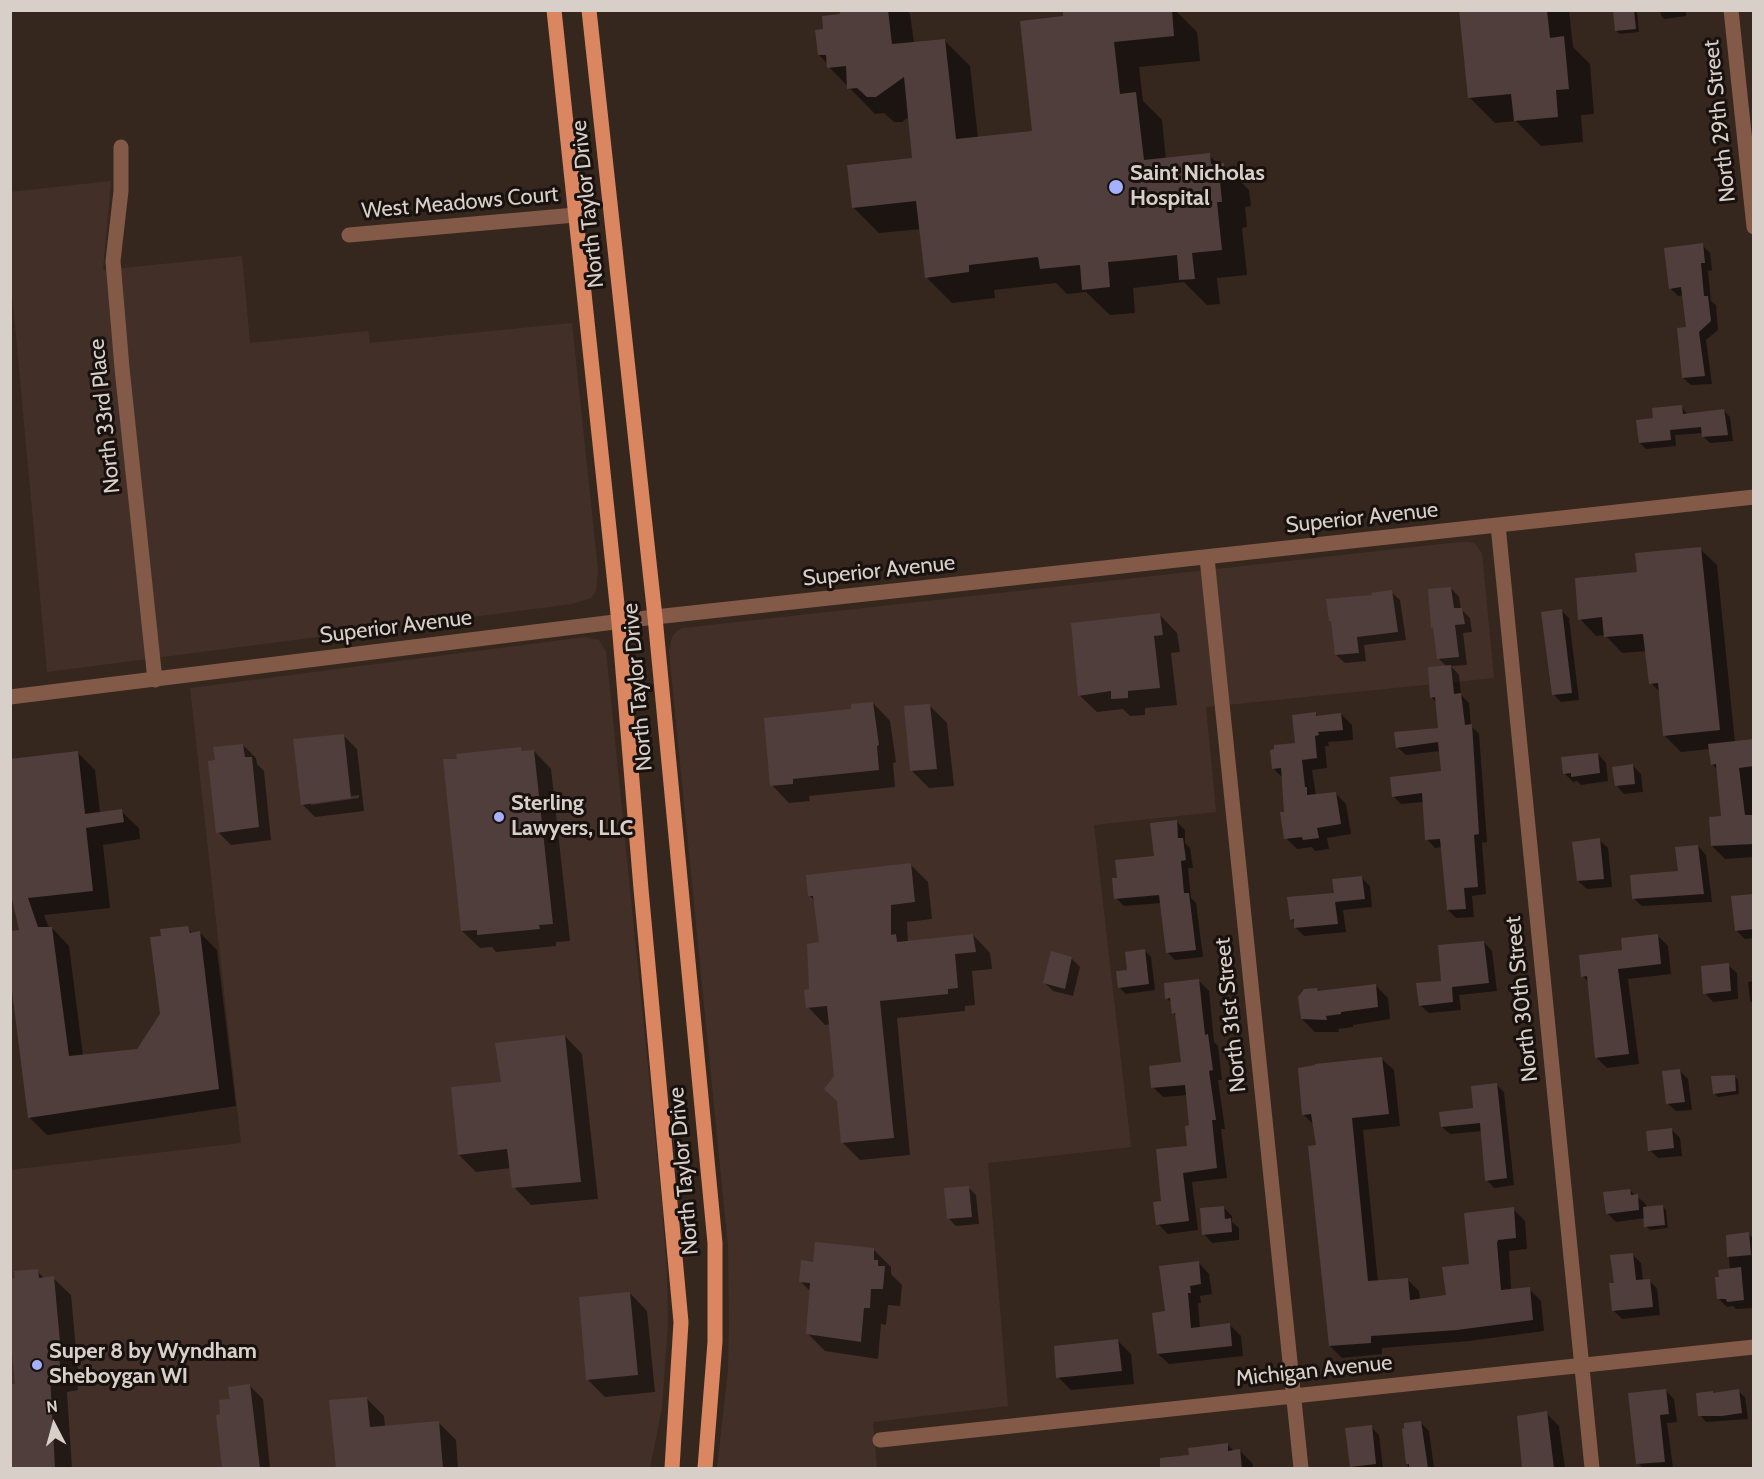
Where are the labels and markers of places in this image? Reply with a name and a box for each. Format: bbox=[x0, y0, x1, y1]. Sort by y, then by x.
place label: Saint Nicholas Hospital bbox=[1130, 161, 1265, 212]
marker: Saint Nicholas Hospital bbox=[1107, 178, 1125, 196]
place label: Sterling Lawyers, LLC bbox=[511, 791, 633, 842]
marker: Sterling Lawyers, LLC bbox=[492, 810, 506, 824]
place label: Super 8 by Wyndham Sheboygan WI bbox=[49, 1339, 257, 1390]
marker: Super 8 by Wyndham Sheboygan WI bbox=[30, 1358, 44, 1372]

